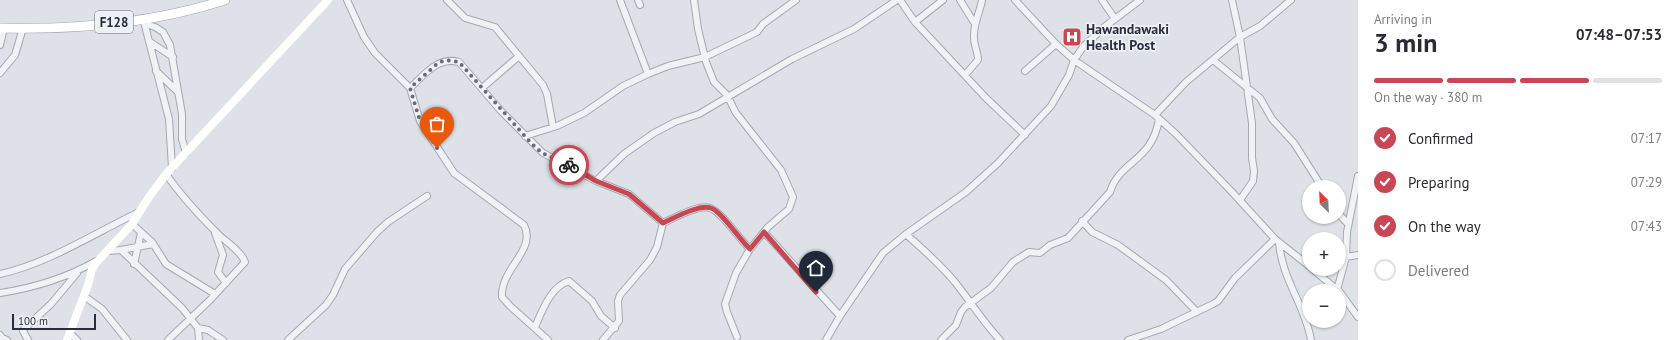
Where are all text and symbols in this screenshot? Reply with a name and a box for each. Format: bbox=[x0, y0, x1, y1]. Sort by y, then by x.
road number: F128 bbox=[95, 11, 133, 33]
text: Arriving in bbox=[1374, 11, 1432, 28]
place label: Hawandawaki Health Post bbox=[1086, 20, 1169, 54]
text: 07:48–07:53 bbox=[1576, 25, 1662, 44]
hospital icon: Hawandawaki Health Post bbox=[1061, 26, 1083, 48]
text: 3 min bbox=[1374, 26, 1437, 59]
text: On the way · 380 m bbox=[1374, 89, 1482, 106]
pin bbox=[420, 107, 454, 148]
icon: bag bbox=[426, 113, 448, 135]
icon: check bbox=[1374, 127, 1396, 149]
text: Confirmed bbox=[1408, 129, 1473, 148]
text: 07:17 bbox=[1631, 130, 1662, 147]
courier bbox=[549, 145, 589, 185]
icon: bike bbox=[558, 154, 580, 176]
icon: check bbox=[1374, 171, 1396, 193]
text: Preparing bbox=[1408, 173, 1470, 192]
text: 07:29 bbox=[1631, 174, 1662, 191]
north arrow bbox=[1302, 180, 1346, 224]
map controls bbox=[1302, 180, 1346, 328]
icon: check bbox=[1374, 215, 1396, 237]
text: On the way bbox=[1408, 217, 1481, 236]
text: 07:43 bbox=[1631, 218, 1662, 235]
button: + bbox=[1302, 232, 1346, 276]
pin bbox=[799, 251, 833, 292]
icon: home bbox=[805, 257, 827, 279]
text: Delivered bbox=[1408, 261, 1469, 280]
button: − bbox=[1302, 284, 1346, 328]
scale bar bbox=[12, 312, 96, 331]
text: 100 m bbox=[18, 314, 48, 328]

